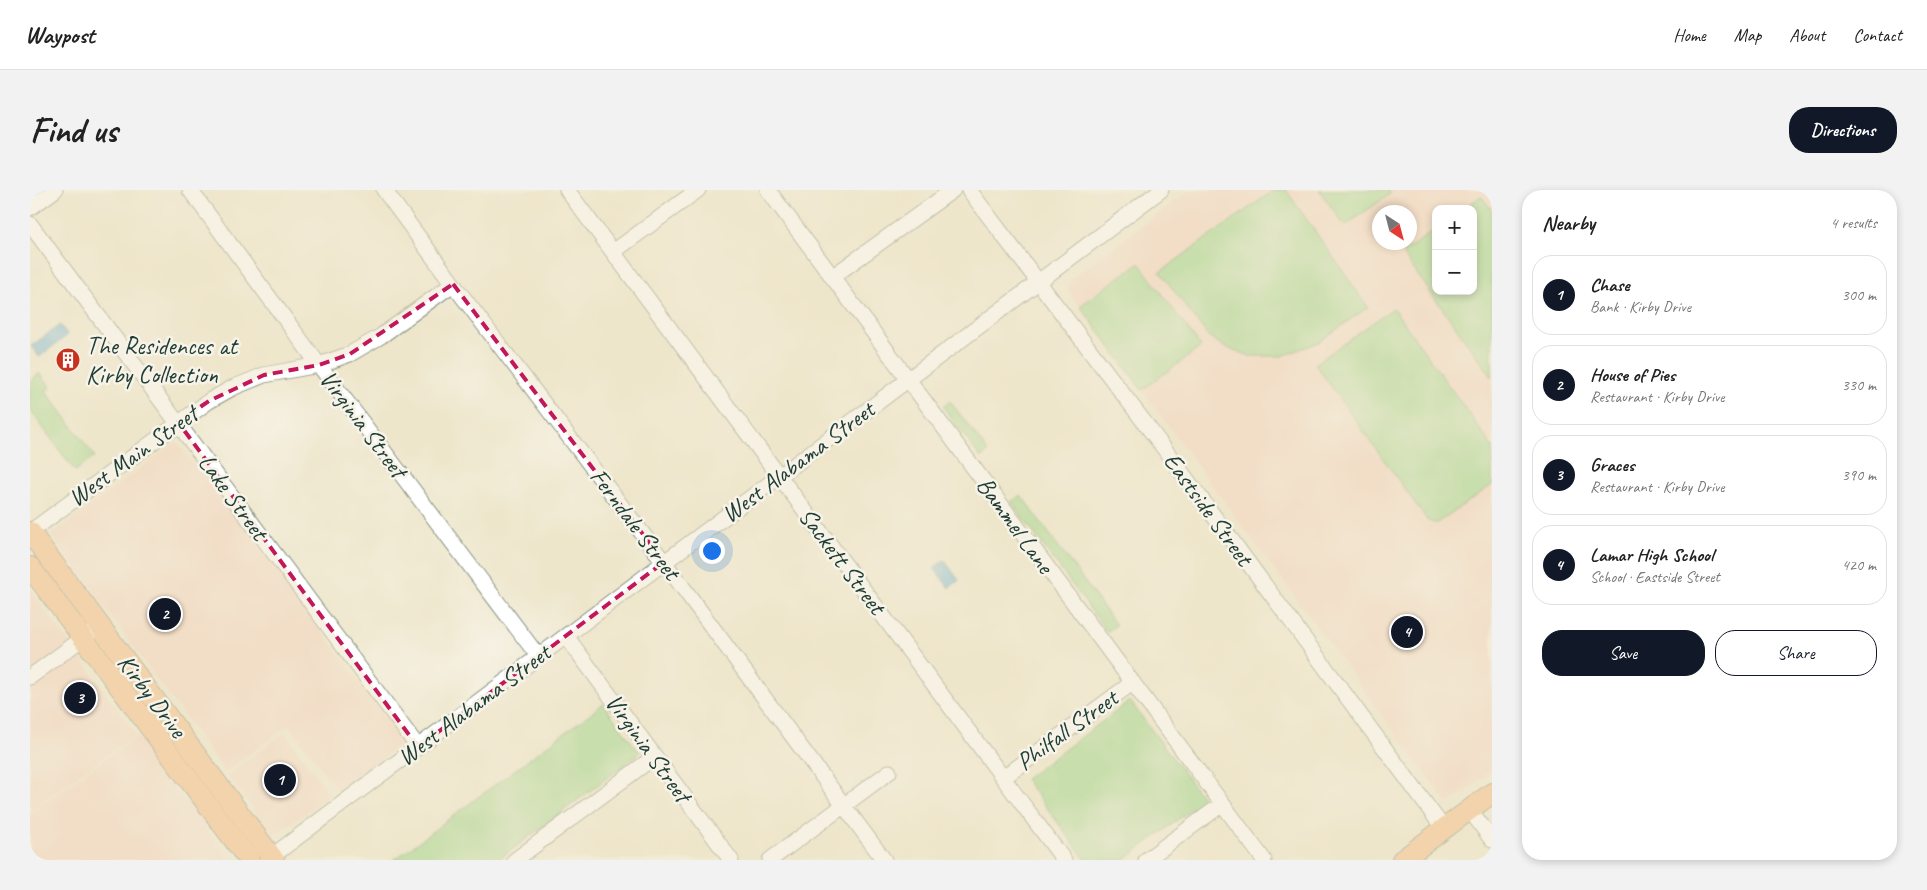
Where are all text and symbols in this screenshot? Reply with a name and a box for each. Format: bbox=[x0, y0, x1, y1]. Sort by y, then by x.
text: Waypost bbox=[25, 20, 95, 50]
text: Home bbox=[1673, 24, 1706, 46]
text: Map bbox=[1734, 24, 1761, 46]
text: About bbox=[1789, 24, 1825, 46]
text: Contact bbox=[1853, 24, 1902, 46]
button: Directions bbox=[1789, 107, 1897, 153]
text: Find us bbox=[30, 108, 117, 153]
north arrow bbox=[1372, 205, 1417, 250]
map controls bbox=[1432, 205, 1477, 295]
button: + bbox=[1432, 205, 1477, 250]
text: Nearby bbox=[1542, 210, 1595, 236]
text: 4 results bbox=[1830, 213, 1877, 233]
button: − bbox=[1432, 250, 1477, 295]
text: Chase bbox=[1590, 273, 1630, 297]
text: 1 bbox=[1555, 285, 1563, 305]
text: 300 m bbox=[1842, 285, 1876, 305]
text: Bank · Kirby Drive bbox=[1590, 297, 1691, 317]
place label: The Residences at Kirby Collection bbox=[86, 330, 239, 391]
building icon: The Residences at Kirby Collection bbox=[55, 347, 81, 373]
text: House of Pies bbox=[1590, 363, 1675, 387]
street label: Virginia Street bbox=[312, 364, 416, 487]
text: 2 bbox=[1555, 375, 1563, 395]
text: 330 m bbox=[1842, 375, 1876, 395]
text: Restaurant · Kirby Drive bbox=[1590, 387, 1724, 407]
street label: West Alabama Street bbox=[715, 392, 883, 530]
street label: West Main Street bbox=[62, 396, 207, 514]
street label: Eastside Street bbox=[1156, 446, 1261, 574]
street label: Lake Street bbox=[191, 448, 277, 549]
text: Graces bbox=[1590, 453, 1634, 477]
street label: Ferndale Street bbox=[583, 462, 689, 588]
text: 3 bbox=[1555, 465, 1563, 485]
text: 390 m bbox=[1842, 465, 1876, 485]
street label: Bammel Lane bbox=[969, 470, 1062, 581]
text: Restaurant · Kirby Drive bbox=[1590, 477, 1724, 497]
street label: Sackett Street bbox=[791, 501, 894, 623]
your location bbox=[699, 538, 725, 564]
text: Lamar High School bbox=[1590, 543, 1713, 567]
text: 4 bbox=[1555, 555, 1563, 575]
text: 420 m bbox=[1842, 555, 1876, 575]
text: School · Eastside Street bbox=[1590, 567, 1720, 587]
pin: 2 bbox=[149, 595, 181, 633]
pin: 4 bbox=[1391, 613, 1423, 651]
button: Save bbox=[1542, 630, 1705, 676]
button: Share bbox=[1715, 630, 1877, 676]
street label: West Alabama Street bbox=[391, 635, 559, 773]
street label: Kirby Drive bbox=[110, 648, 195, 746]
pin: 3 bbox=[64, 679, 96, 717]
street label: Philfall Street bbox=[1010, 681, 1126, 778]
street label: Virginia Street bbox=[598, 687, 700, 812]
pin: 1 bbox=[264, 761, 296, 799]

